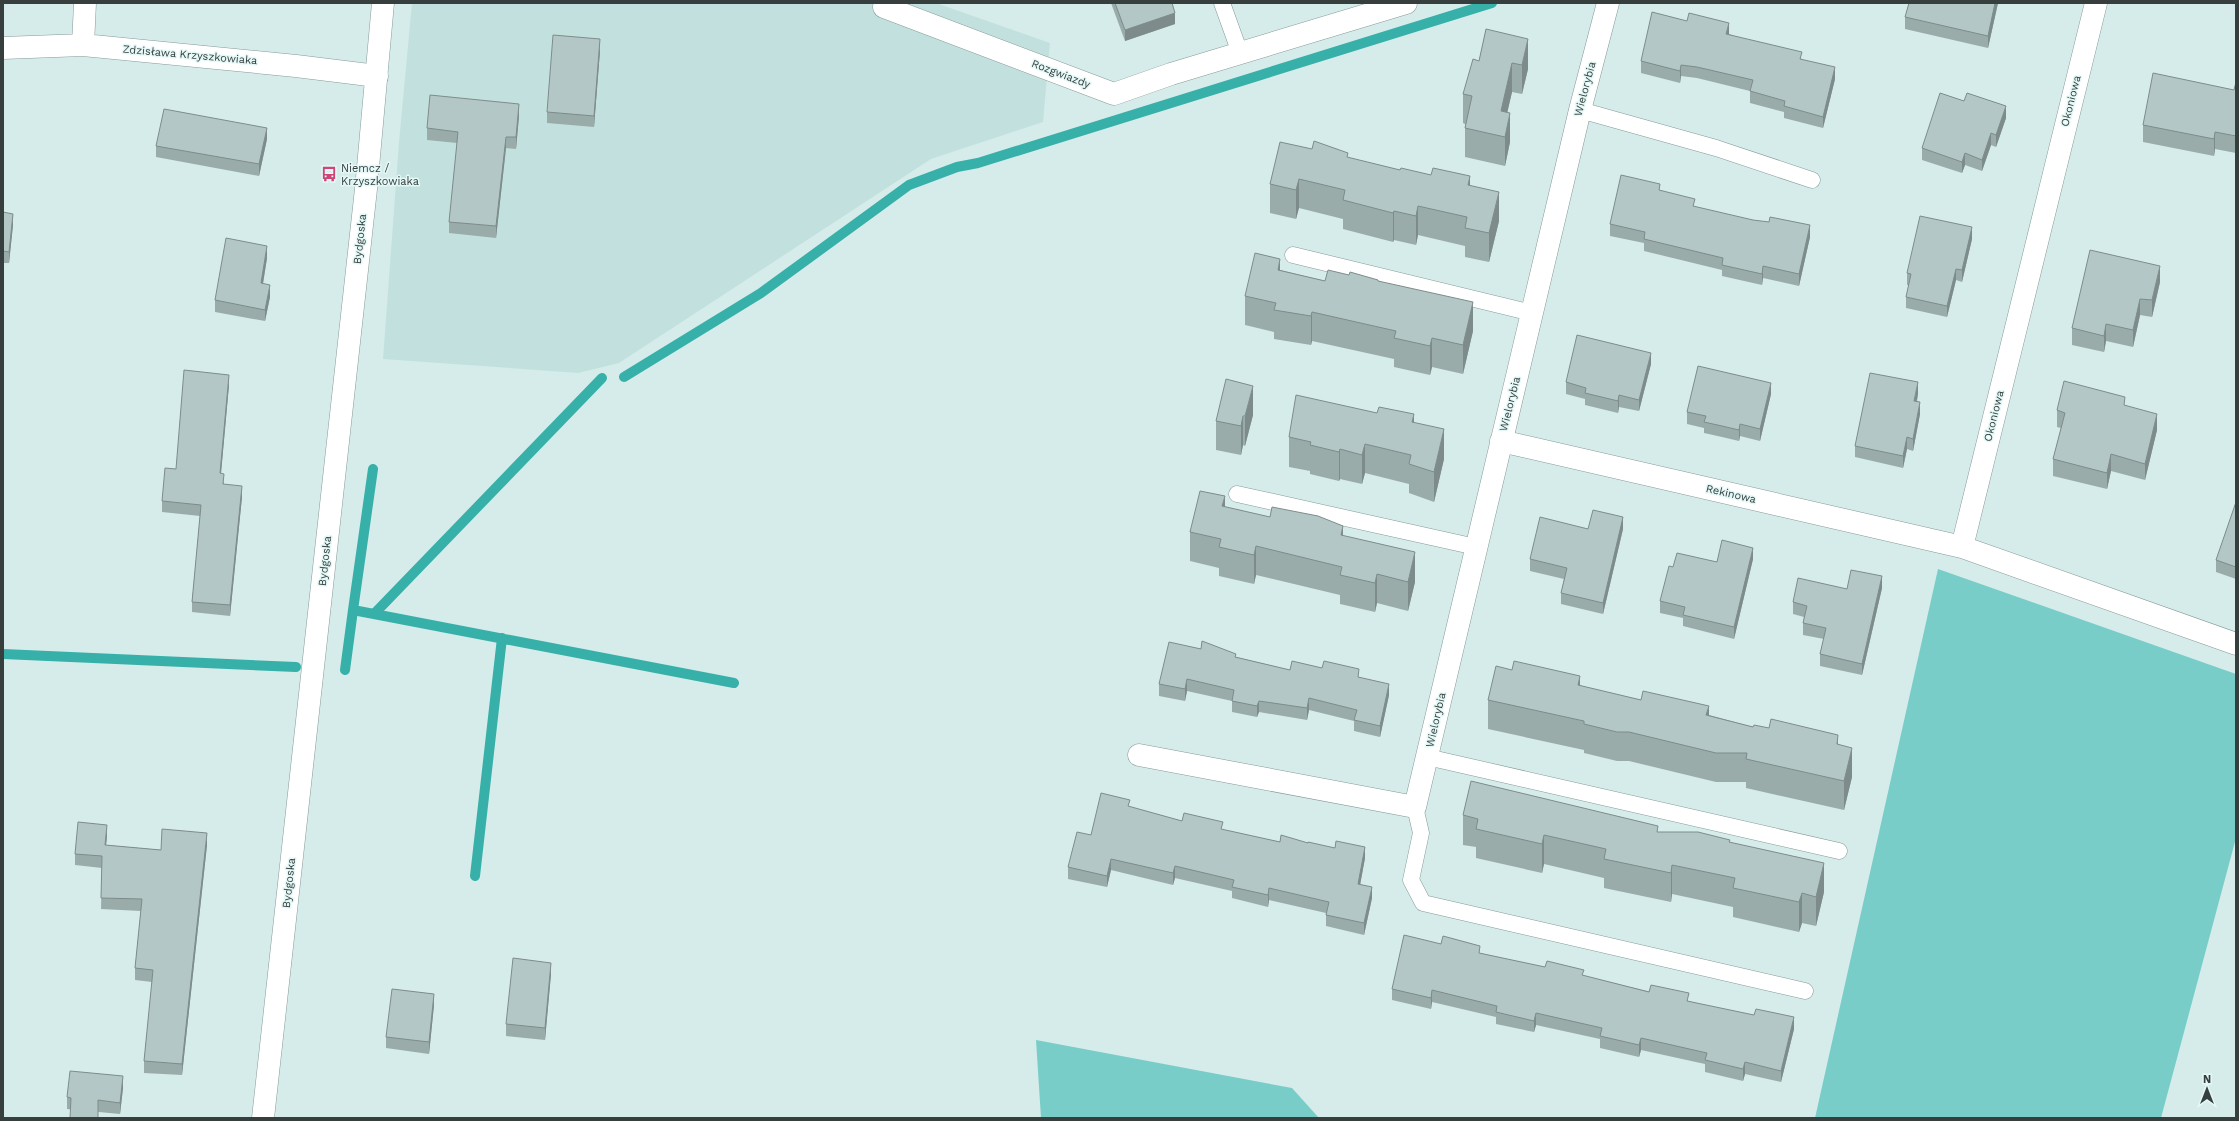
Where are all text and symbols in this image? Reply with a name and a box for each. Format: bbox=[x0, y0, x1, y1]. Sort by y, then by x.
street label: Zdzisława Krzyszkowiaka bbox=[122, 43, 258, 67]
street label: Rozgwiazdy bbox=[1030, 57, 1093, 91]
street label: Wielorybia bbox=[1571, 60, 1599, 118]
street label: Okoniowa bbox=[2058, 74, 2084, 128]
place label: Niemcz / Krzyszkowiaka bbox=[341, 162, 419, 188]
bus stop icon: Niemcz / Krzyszkowiaka bbox=[320, 165, 338, 183]
street label: Bydgoska bbox=[351, 213, 369, 265]
street label: Wielorybia bbox=[1497, 375, 1523, 433]
street label: Okoniowa bbox=[1981, 389, 2007, 443]
street label: Rekinowa bbox=[1705, 482, 1757, 506]
street label: Bydgoska bbox=[316, 535, 334, 587]
street label: Wielorybia bbox=[1423, 691, 1449, 749]
street label: Bydgoska bbox=[280, 857, 298, 909]
north arrow bbox=[2187, 1069, 2227, 1109]
text: N bbox=[2203, 1073, 2211, 1086]

